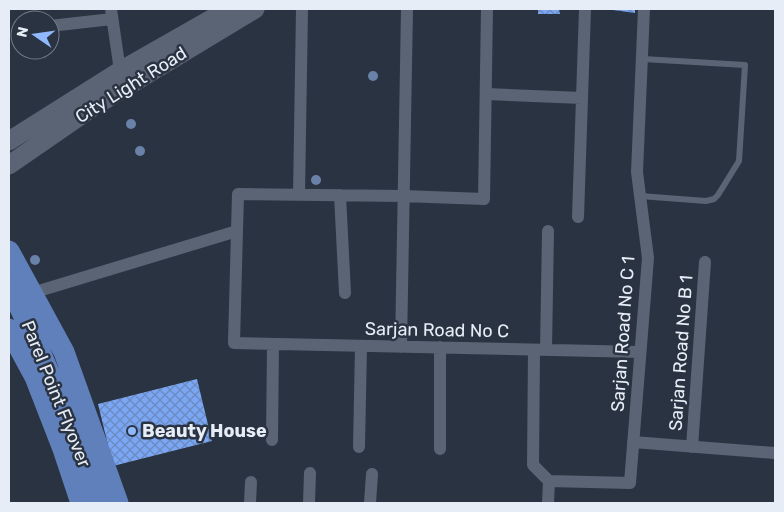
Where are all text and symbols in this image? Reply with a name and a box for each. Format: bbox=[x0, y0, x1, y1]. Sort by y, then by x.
north arrow bbox=[10, 10, 60, 60]
text: N bbox=[13, 25, 32, 39]
street label: City Light Road bbox=[71, 42, 191, 128]
street label: Sarjan Road No C 1 bbox=[607, 255, 639, 413]
street label: Sarjan Road No B 1 bbox=[665, 274, 697, 432]
street label: Parel Point Flyover bbox=[17, 317, 96, 471]
street label: Sarjan Road No C bbox=[365, 318, 509, 342]
place label: Beauty House bbox=[142, 420, 267, 442]
marker: Beauty House bbox=[126, 425, 138, 437]

